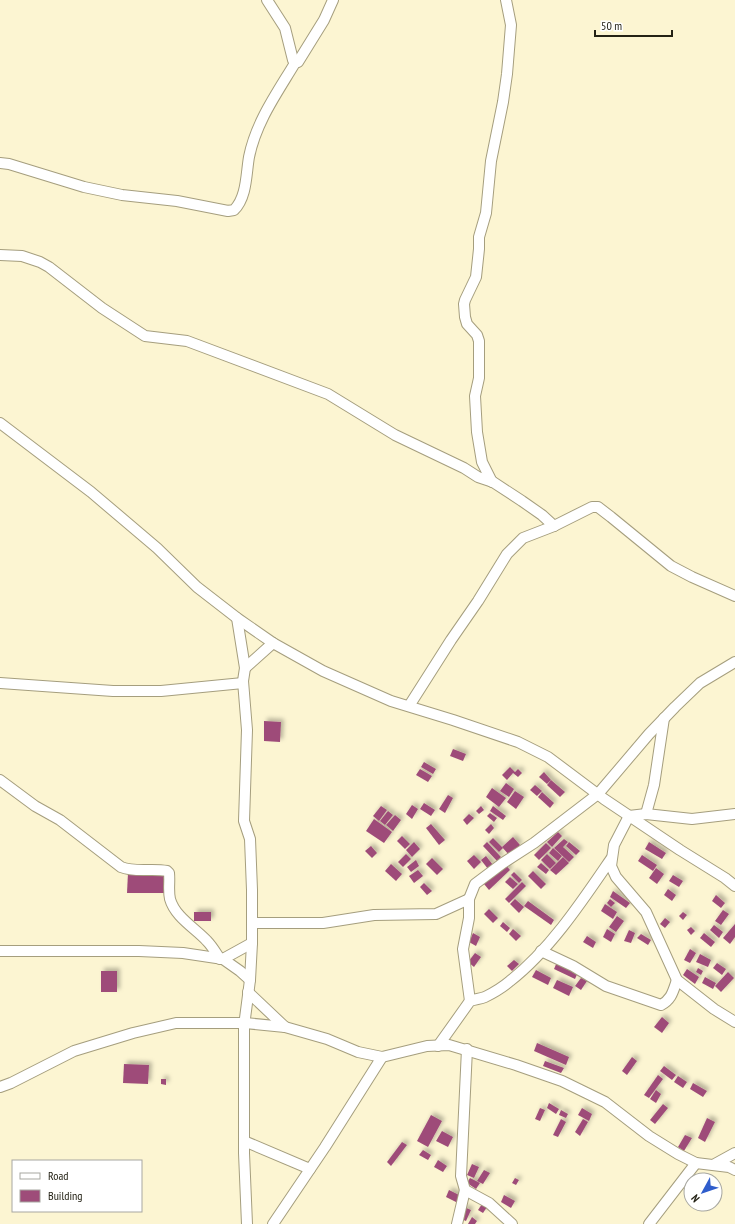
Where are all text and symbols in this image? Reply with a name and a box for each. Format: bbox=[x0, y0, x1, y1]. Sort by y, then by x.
scale bar bbox=[595, 12, 672, 38]
text: 50 m bbox=[601, 18, 622, 33]
legend bbox=[12, 1160, 142, 1212]
text: Road bbox=[48, 1168, 68, 1183]
north arrow bbox=[683, 1172, 723, 1212]
text: Building bbox=[48, 1188, 83, 1203]
text: N bbox=[688, 1192, 703, 1205]

